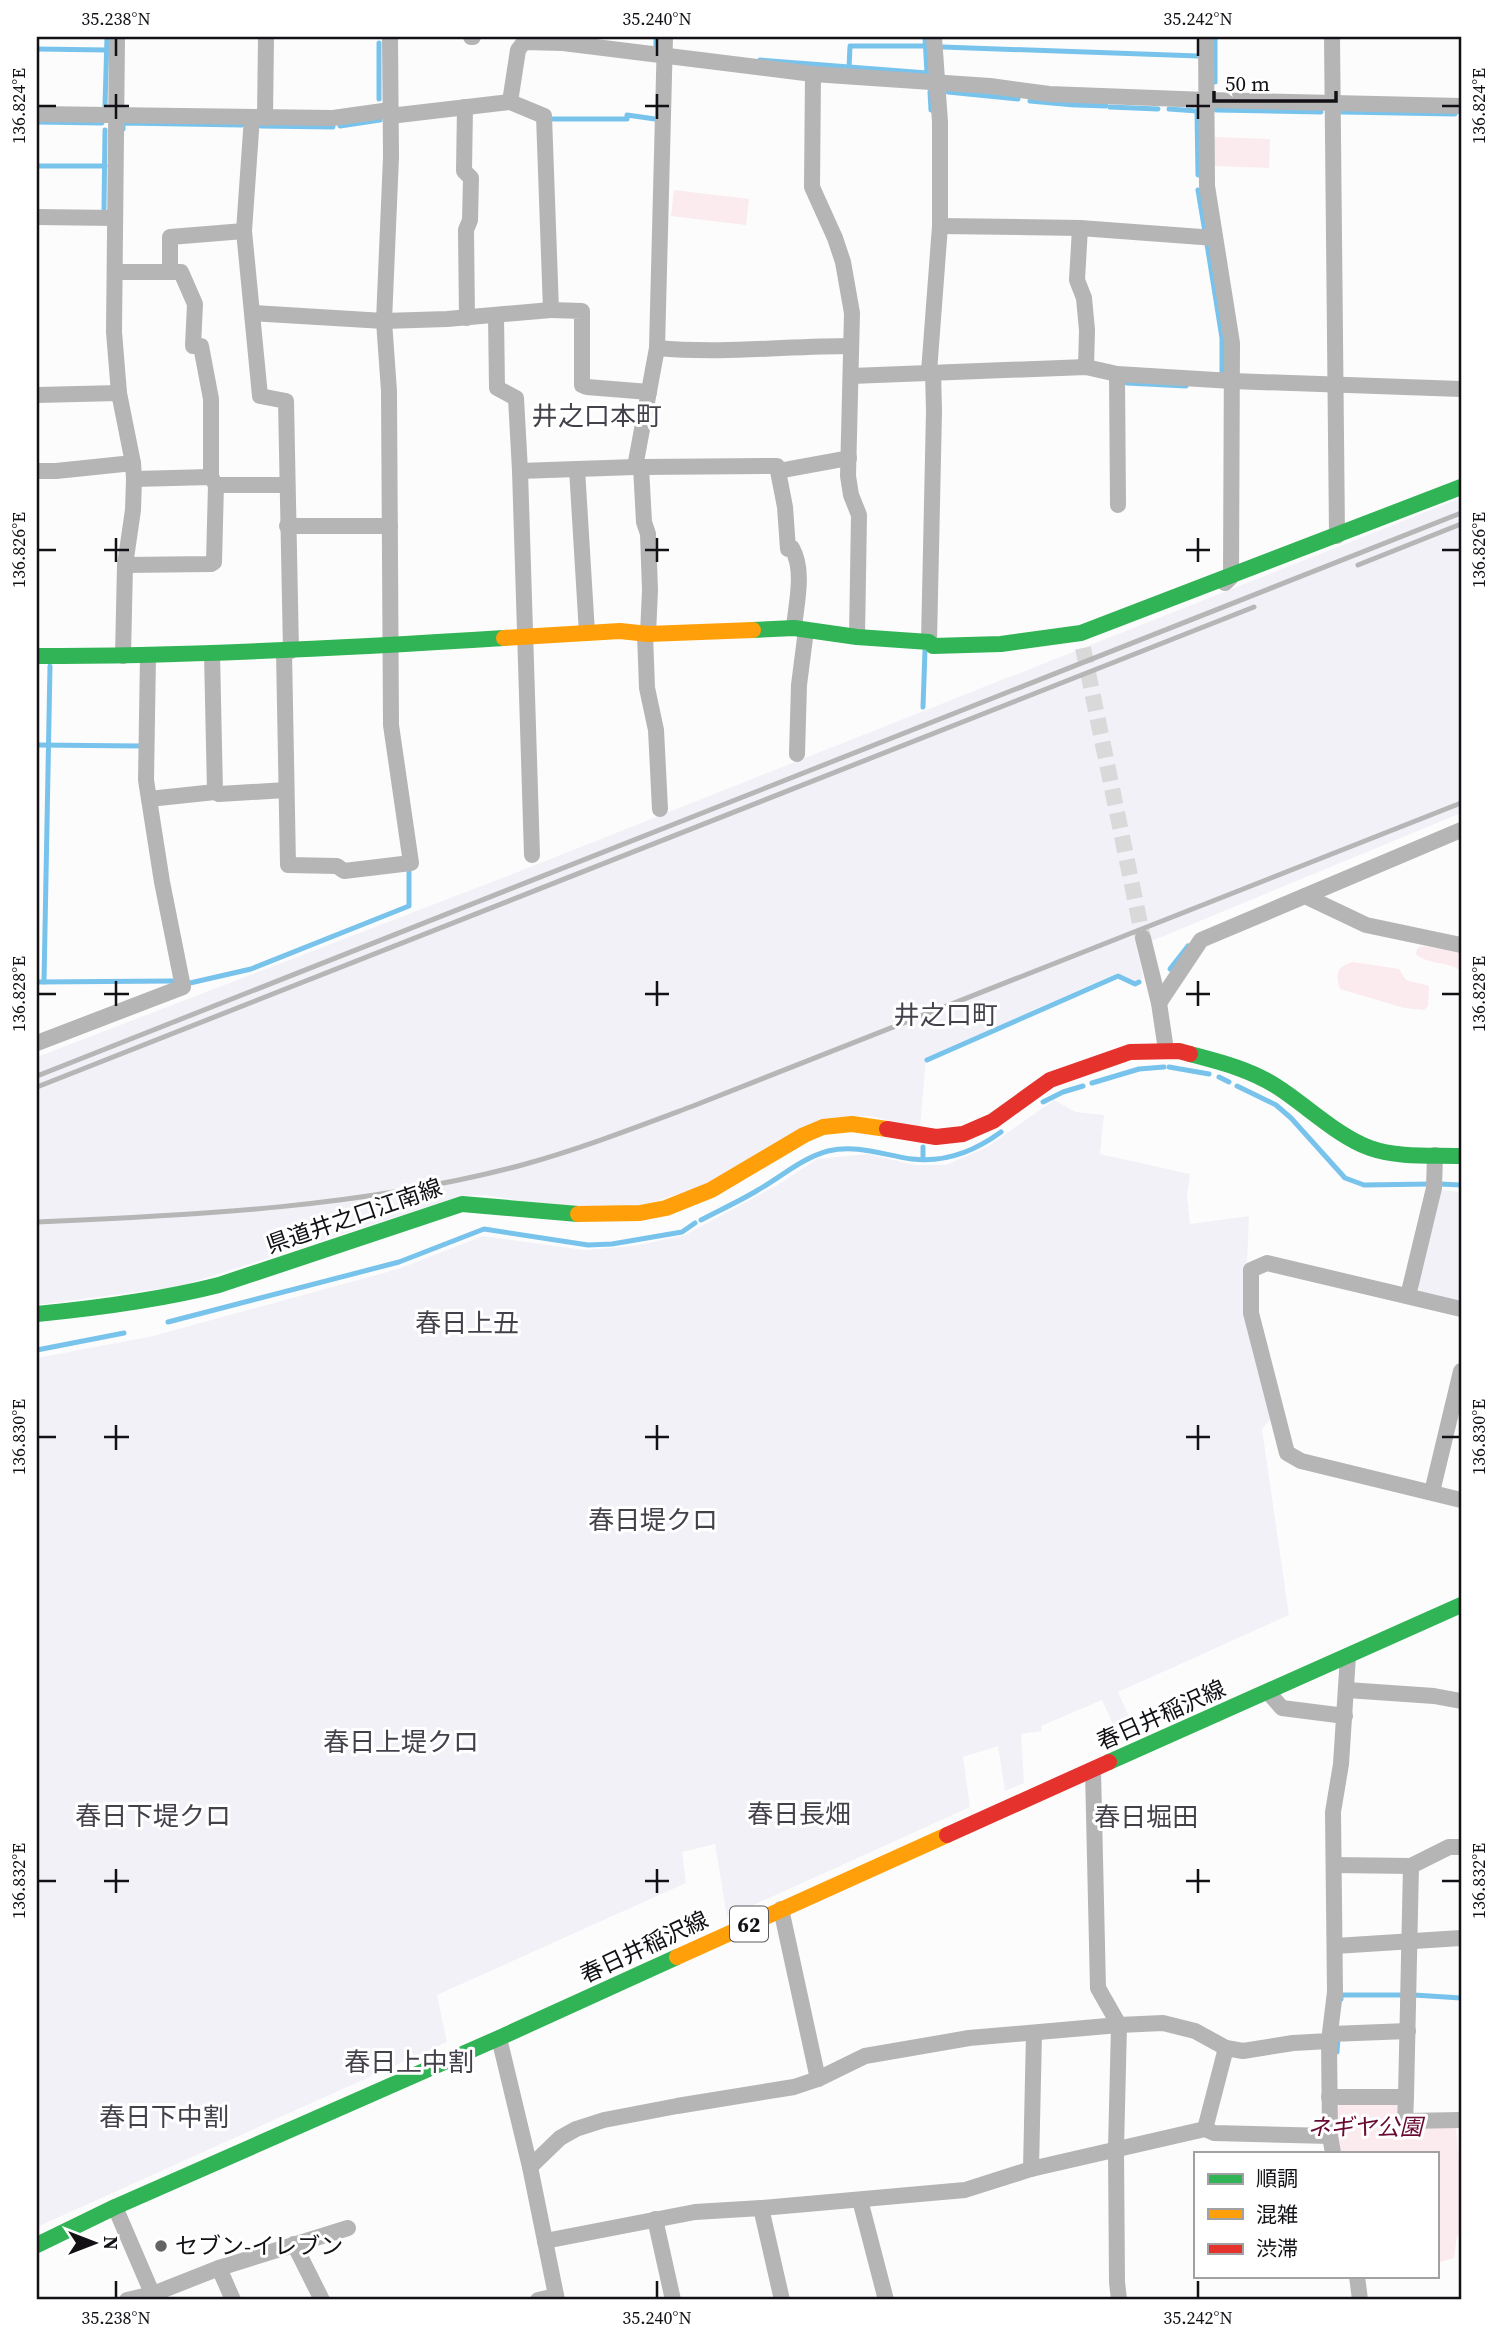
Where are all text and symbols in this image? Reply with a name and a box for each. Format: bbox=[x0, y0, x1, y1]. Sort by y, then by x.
text: 35.238°N bbox=[81, 6, 151, 31]
text: 35.240°N bbox=[622, 6, 692, 31]
text: 35.242°N bbox=[1163, 6, 1233, 31]
scale bar bbox=[1214, 60, 1337, 104]
text: 136.824°E bbox=[6, 68, 31, 144]
text: 136.824°E bbox=[1466, 68, 1491, 144]
text: 50 m bbox=[1225, 69, 1270, 98]
district label: 井之口本町 bbox=[532, 398, 662, 434]
text: 136.826°E bbox=[6, 512, 31, 588]
text: 136.826°E bbox=[1466, 512, 1491, 588]
text: 136.828°E bbox=[6, 956, 31, 1032]
text: 136.828°E bbox=[1466, 956, 1491, 1032]
district label: 井之口町 bbox=[894, 997, 998, 1033]
street label: 県道井之口江南線 bbox=[262, 1171, 446, 1261]
district label: 春日上丑 bbox=[415, 1305, 519, 1341]
text: 136.830°E bbox=[6, 1399, 31, 1475]
text: 136.830°E bbox=[1466, 1399, 1491, 1475]
district label: 春日堤クロ bbox=[588, 1502, 718, 1538]
street label: 春日井稲沢線 bbox=[1091, 1672, 1231, 1758]
district label: 春日上堤クロ bbox=[323, 1724, 479, 1760]
district label: 春日長畑 bbox=[747, 1796, 851, 1832]
district label: 春日下堤クロ bbox=[75, 1798, 231, 1834]
district label: 春日堀田 bbox=[1094, 1799, 1198, 1835]
text: 136.832°E bbox=[6, 1843, 31, 1919]
text: 136.832°E bbox=[1466, 1843, 1491, 1919]
street label: 春日井稲沢線 bbox=[575, 1903, 713, 1991]
road number: 62 bbox=[730, 1906, 768, 1941]
district label: 春日上中割 bbox=[344, 2044, 474, 2080]
district label: 春日下中割 bbox=[99, 2099, 229, 2135]
park label: ネギヤ公園 bbox=[1308, 2111, 1426, 2143]
legend bbox=[1194, 2152, 1438, 2278]
text: 順調 bbox=[1256, 2164, 1298, 2193]
text: 混雑 bbox=[1256, 2200, 1298, 2229]
north arrow bbox=[60, 2208, 130, 2278]
place label: セブン-イレブン bbox=[175, 2230, 343, 2262]
text: 渋滞 bbox=[1256, 2234, 1298, 2263]
text: N bbox=[98, 2236, 124, 2250]
marker: セブン-イレブン bbox=[153, 2238, 169, 2254]
text: 35.238°N bbox=[81, 2305, 151, 2330]
text: 35.240°N bbox=[622, 2305, 692, 2330]
text: 35.242°N bbox=[1163, 2305, 1233, 2330]

